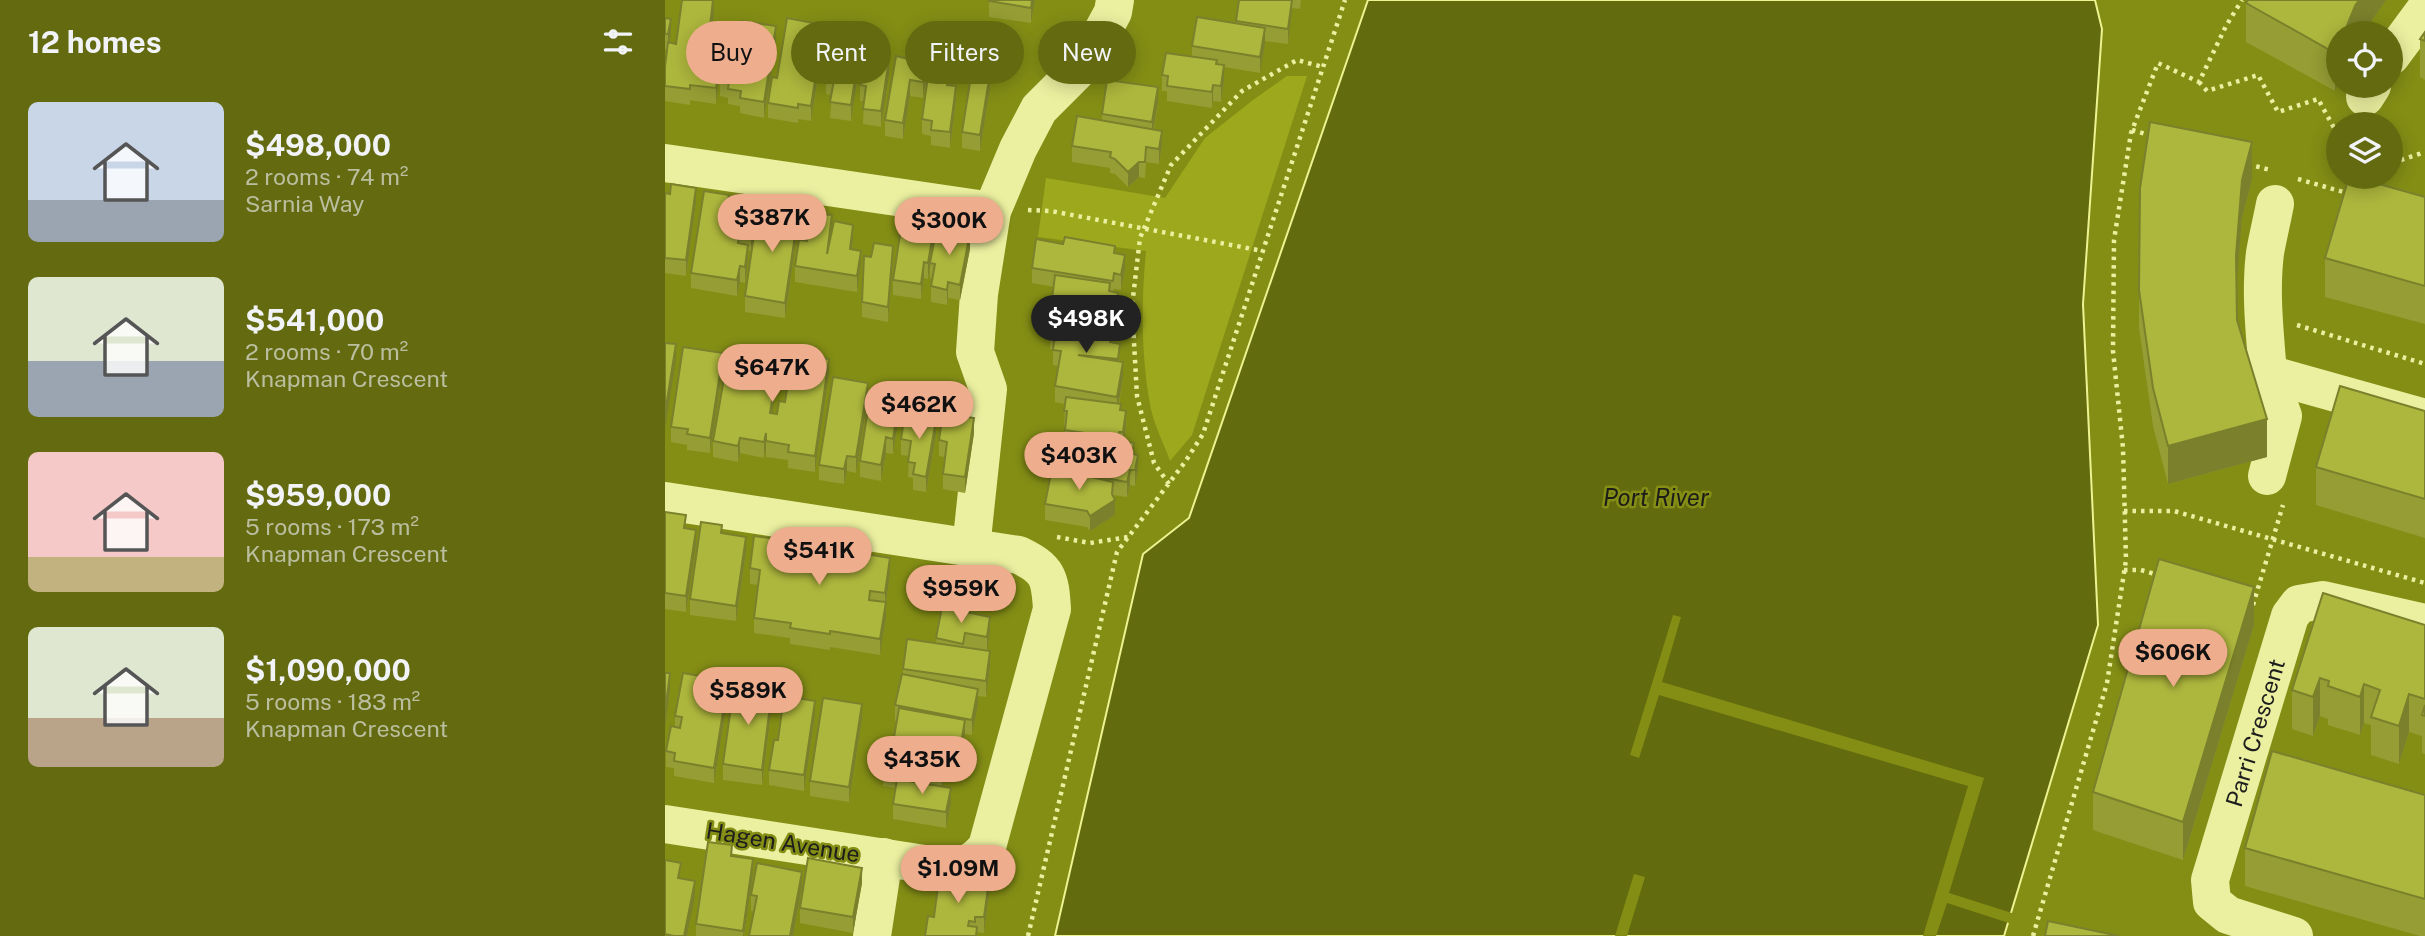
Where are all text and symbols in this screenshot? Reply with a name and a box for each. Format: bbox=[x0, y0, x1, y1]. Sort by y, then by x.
chip: Buy bbox=[686, 21, 777, 84]
chip: Rent bbox=[791, 21, 891, 84]
chip: Filters bbox=[905, 21, 1024, 84]
chip: New bbox=[1038, 21, 1136, 84]
map controls bbox=[2326, 21, 2403, 189]
button: locate bbox=[2326, 21, 2403, 98]
icon: filters bbox=[599, 23, 637, 61]
text: 12 homes bbox=[28, 24, 162, 60]
button: layers bbox=[2326, 112, 2403, 189]
text: $498,000 bbox=[245, 127, 391, 163]
icon: home bbox=[84, 130, 168, 214]
text: 2 rooms · 74 m² bbox=[245, 163, 408, 190]
text: Sarnia Way bbox=[245, 190, 364, 217]
pin: $387K bbox=[723, 194, 821, 254]
pin: $300K bbox=[900, 198, 998, 257]
text: $387K bbox=[734, 203, 810, 230]
text: $300K bbox=[911, 206, 987, 233]
pin: $498K bbox=[1037, 296, 1135, 355]
text: $541,000 bbox=[245, 302, 384, 338]
text: $498K bbox=[1047, 304, 1125, 331]
icon: home bbox=[84, 305, 168, 389]
text: 2 rooms · 70 m² bbox=[245, 338, 408, 365]
pin: $647K bbox=[723, 344, 821, 404]
text: $647K bbox=[734, 353, 810, 380]
text: Knapman Crescent bbox=[245, 365, 448, 392]
pin: $462K bbox=[870, 382, 968, 441]
text: $462K bbox=[880, 390, 958, 417]
pin: $403K bbox=[1030, 433, 1128, 492]
text: $403K bbox=[1040, 441, 1118, 468]
text: $959,000 bbox=[245, 477, 391, 513]
icon: home bbox=[84, 480, 168, 564]
water label: Port River bbox=[1603, 483, 1710, 511]
text: 5 rooms · 173 m² bbox=[245, 513, 419, 540]
pin: $541K bbox=[770, 528, 868, 587]
text: $541K bbox=[783, 536, 855, 563]
text: Knapman Crescent bbox=[245, 540, 448, 567]
pin: $959K bbox=[912, 566, 1010, 625]
text: $959K bbox=[922, 574, 1000, 601]
pin: $606K bbox=[2124, 630, 2222, 689]
text: $606K bbox=[2134, 638, 2212, 665]
text: $1,090,000 bbox=[245, 652, 411, 688]
icon: home bbox=[84, 655, 168, 739]
street label: Parri Crescent bbox=[2220, 655, 2290, 810]
pin: $589K bbox=[699, 668, 797, 727]
text: $589K bbox=[709, 676, 787, 703]
text: 5 rooms · 183 m² bbox=[245, 688, 420, 715]
text: Knapman Crescent bbox=[245, 715, 448, 742]
pin: $435K bbox=[873, 736, 971, 796]
text: $435K bbox=[883, 745, 961, 772]
street label: Hagen Avenue bbox=[704, 817, 862, 867]
pin: $1.09M bbox=[901, 846, 1015, 905]
text: $1.09M bbox=[917, 854, 999, 881]

